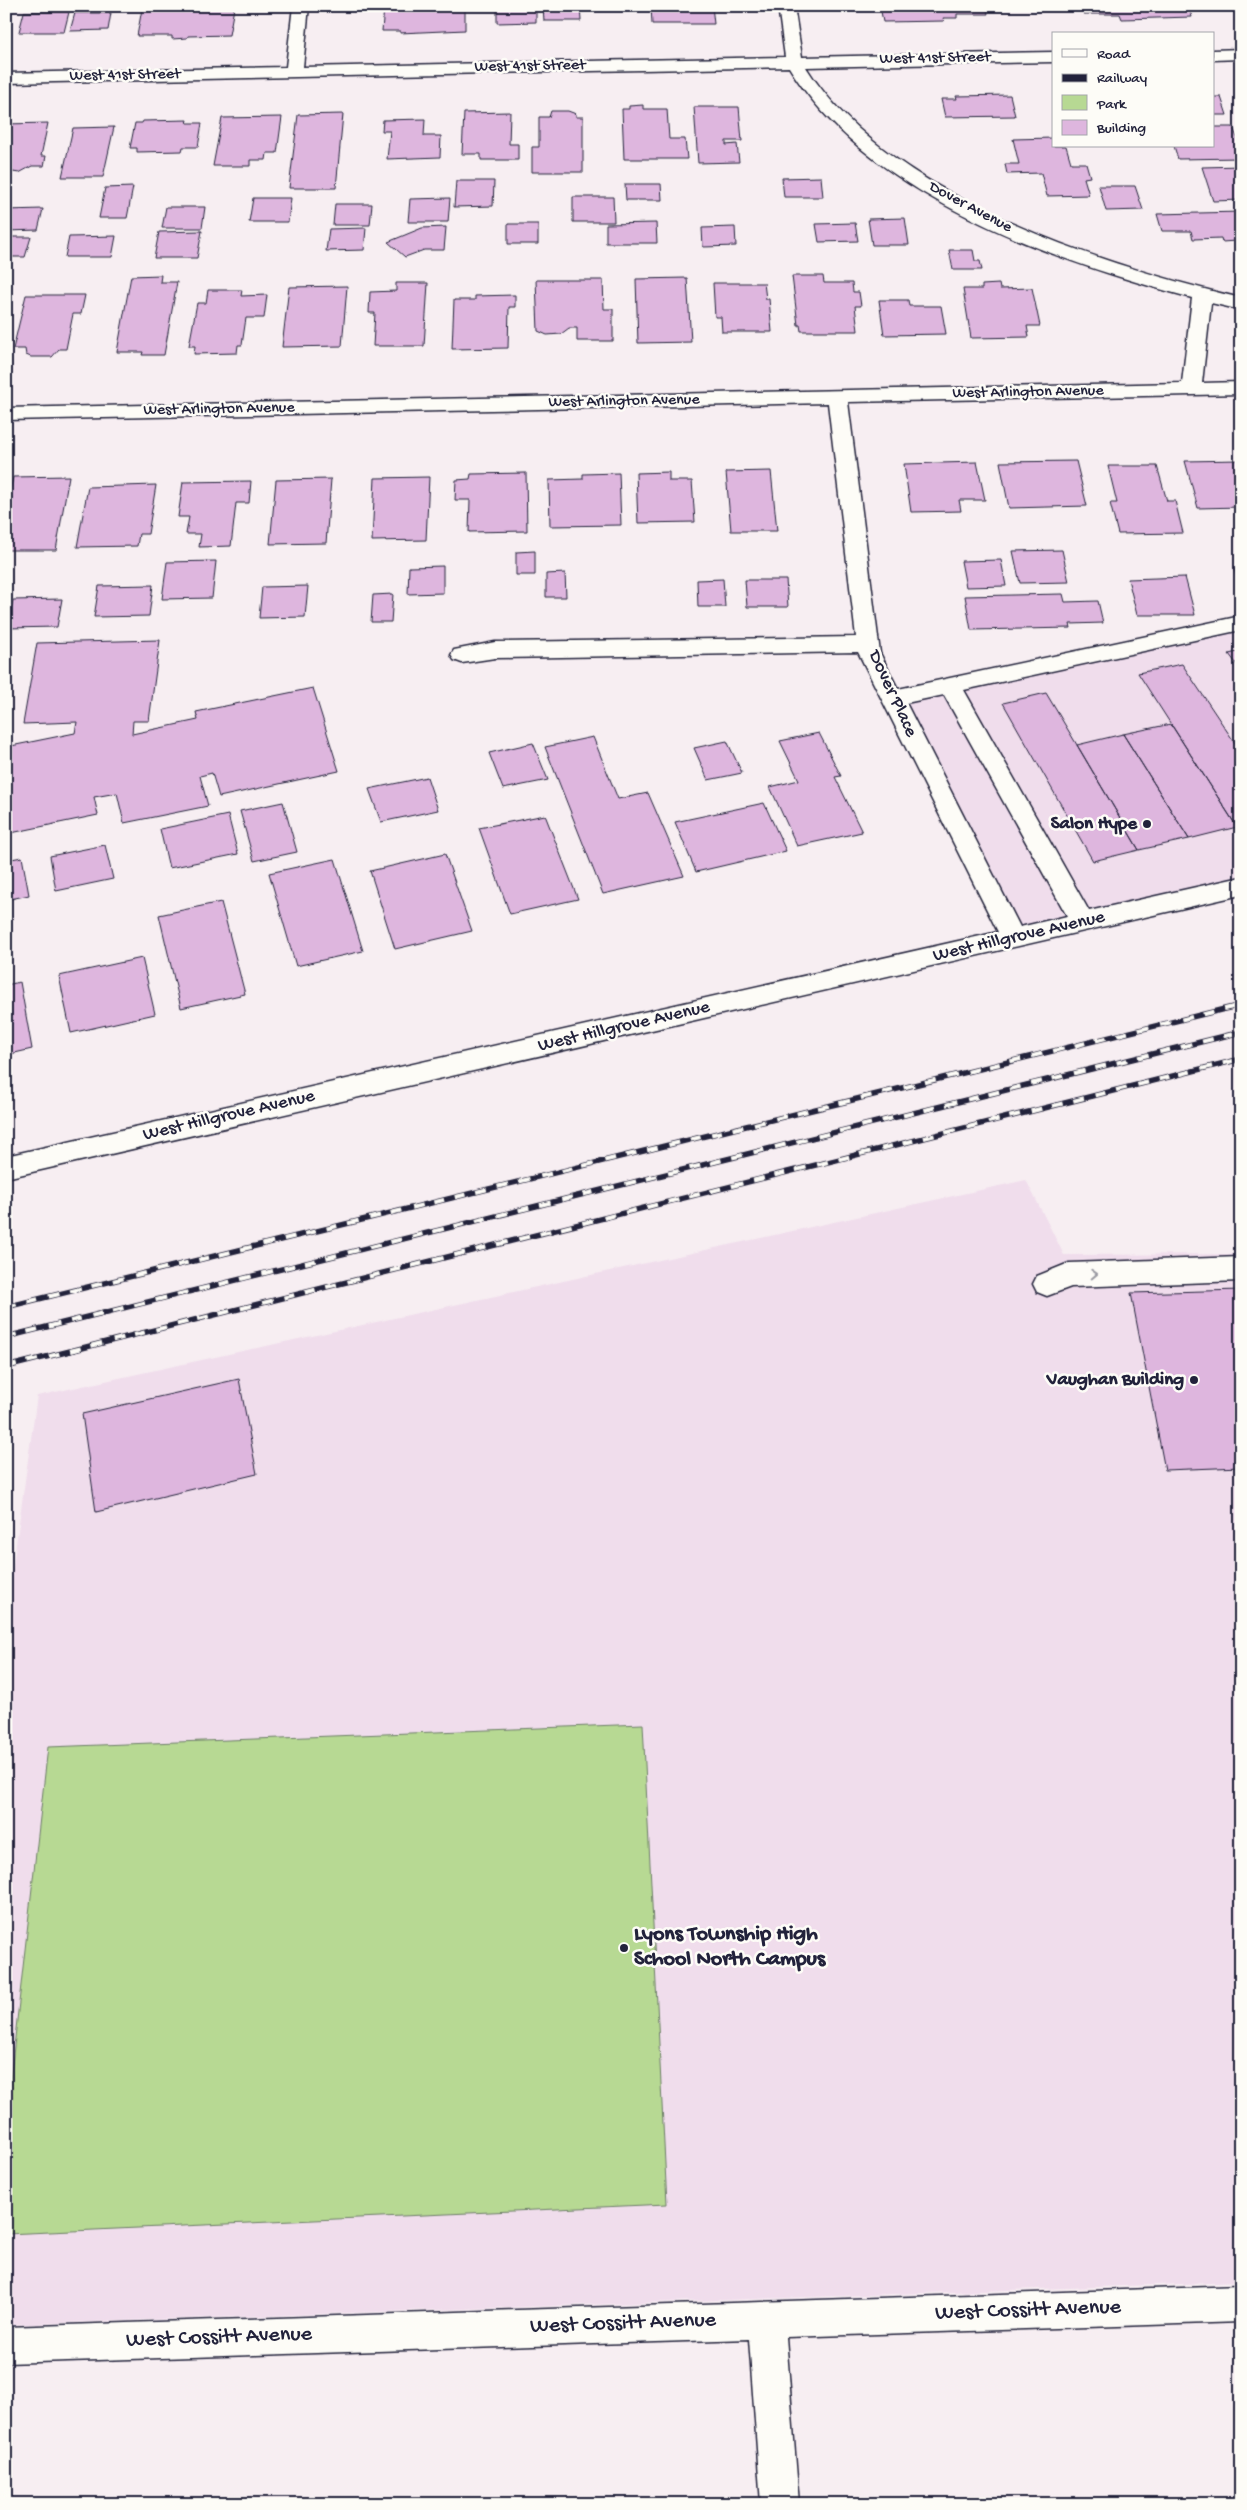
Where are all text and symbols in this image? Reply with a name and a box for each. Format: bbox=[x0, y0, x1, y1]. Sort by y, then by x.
legend bbox=[1052, 32, 1214, 148]
text: Road bbox=[1097, 46, 1131, 64]
street label: West 41st Street bbox=[879, 49, 992, 69]
street label: West 41st Street bbox=[474, 57, 587, 77]
street label: West 41st Street bbox=[69, 66, 182, 86]
text: Railway bbox=[1097, 70, 1148, 88]
text: Park bbox=[1096, 96, 1127, 114]
text: Building bbox=[1096, 120, 1146, 138]
street label: Dover Avenue bbox=[924, 178, 1016, 238]
street label: West Arlington Avenue bbox=[952, 382, 1104, 404]
street label: West Arlington Avenue bbox=[548, 391, 700, 413]
street label: West Arlington Avenue bbox=[143, 399, 295, 421]
street label: Dover Place bbox=[861, 645, 922, 741]
place label: Salon Hype bbox=[1051, 813, 1138, 836]
marker: Salon Hype bbox=[1141, 818, 1153, 830]
street label: West Hillgrove Avenue bbox=[931, 906, 1107, 968]
street label: West Hillgrove Avenue bbox=[536, 996, 712, 1058]
street label: West Hillgrove Avenue bbox=[141, 1085, 317, 1147]
one-way arrow bbox=[1090, 1269, 1098, 1279]
place label: Vaughan Building bbox=[1046, 1369, 1184, 1392]
marker: Vaughan Building bbox=[1188, 1374, 1200, 1386]
place label: Lyons Township High School North Campus bbox=[634, 1922, 827, 1973]
marker: Lyons Township High School North Campus bbox=[618, 1942, 630, 1954]
street label: West Cossitt Avenue bbox=[935, 2295, 1122, 2327]
street label: West Cossitt Avenue bbox=[530, 2308, 717, 2340]
street label: West Cossitt Avenue bbox=[126, 2322, 313, 2354]

